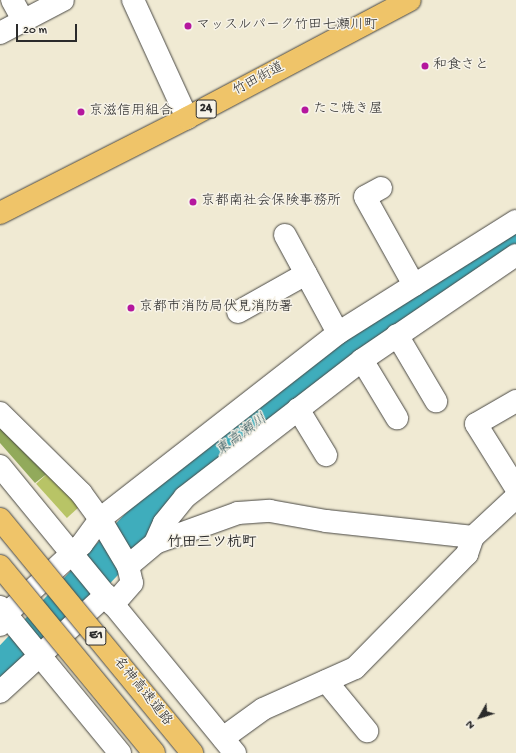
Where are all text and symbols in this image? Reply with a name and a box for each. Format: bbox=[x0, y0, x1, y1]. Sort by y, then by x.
scale bar bbox=[18, 16, 79, 42]
place label: マッスルパーク竹田七瀬川町 bbox=[196, 18, 378, 34]
marker: マッスルパーク竹田七瀬川町 bbox=[183, 21, 193, 31]
text: 20 m bbox=[23, 24, 47, 38]
place label: 和食さと bbox=[433, 58, 489, 74]
street label: 竹田街道 bbox=[230, 59, 288, 101]
marker: 和食さと bbox=[420, 61, 430, 71]
road number: 24 bbox=[195, 98, 217, 120]
place label: たこ焼き屋 bbox=[313, 102, 383, 118]
place label: 京滋信用組合 bbox=[89, 104, 173, 120]
marker: たこ焼き屋 bbox=[300, 105, 310, 115]
marker: 京滋信用組合 bbox=[76, 107, 86, 117]
place label: 京都南社会保険事務所 bbox=[201, 194, 341, 210]
marker: 京都南社会保険事務所 bbox=[188, 197, 198, 207]
place label: 京都市消防局伏見消防署 bbox=[139, 300, 293, 316]
marker: 京都市消防局伏見消防署 bbox=[126, 303, 136, 313]
water label: 東高瀬川 bbox=[213, 411, 271, 461]
district label: 竹田三ツ杭町 bbox=[167, 535, 257, 553]
road number: E1 bbox=[85, 625, 107, 647]
street label: 名神高速道路 bbox=[109, 654, 175, 730]
north arrow bbox=[460, 697, 500, 737]
text: N bbox=[464, 718, 478, 731]

